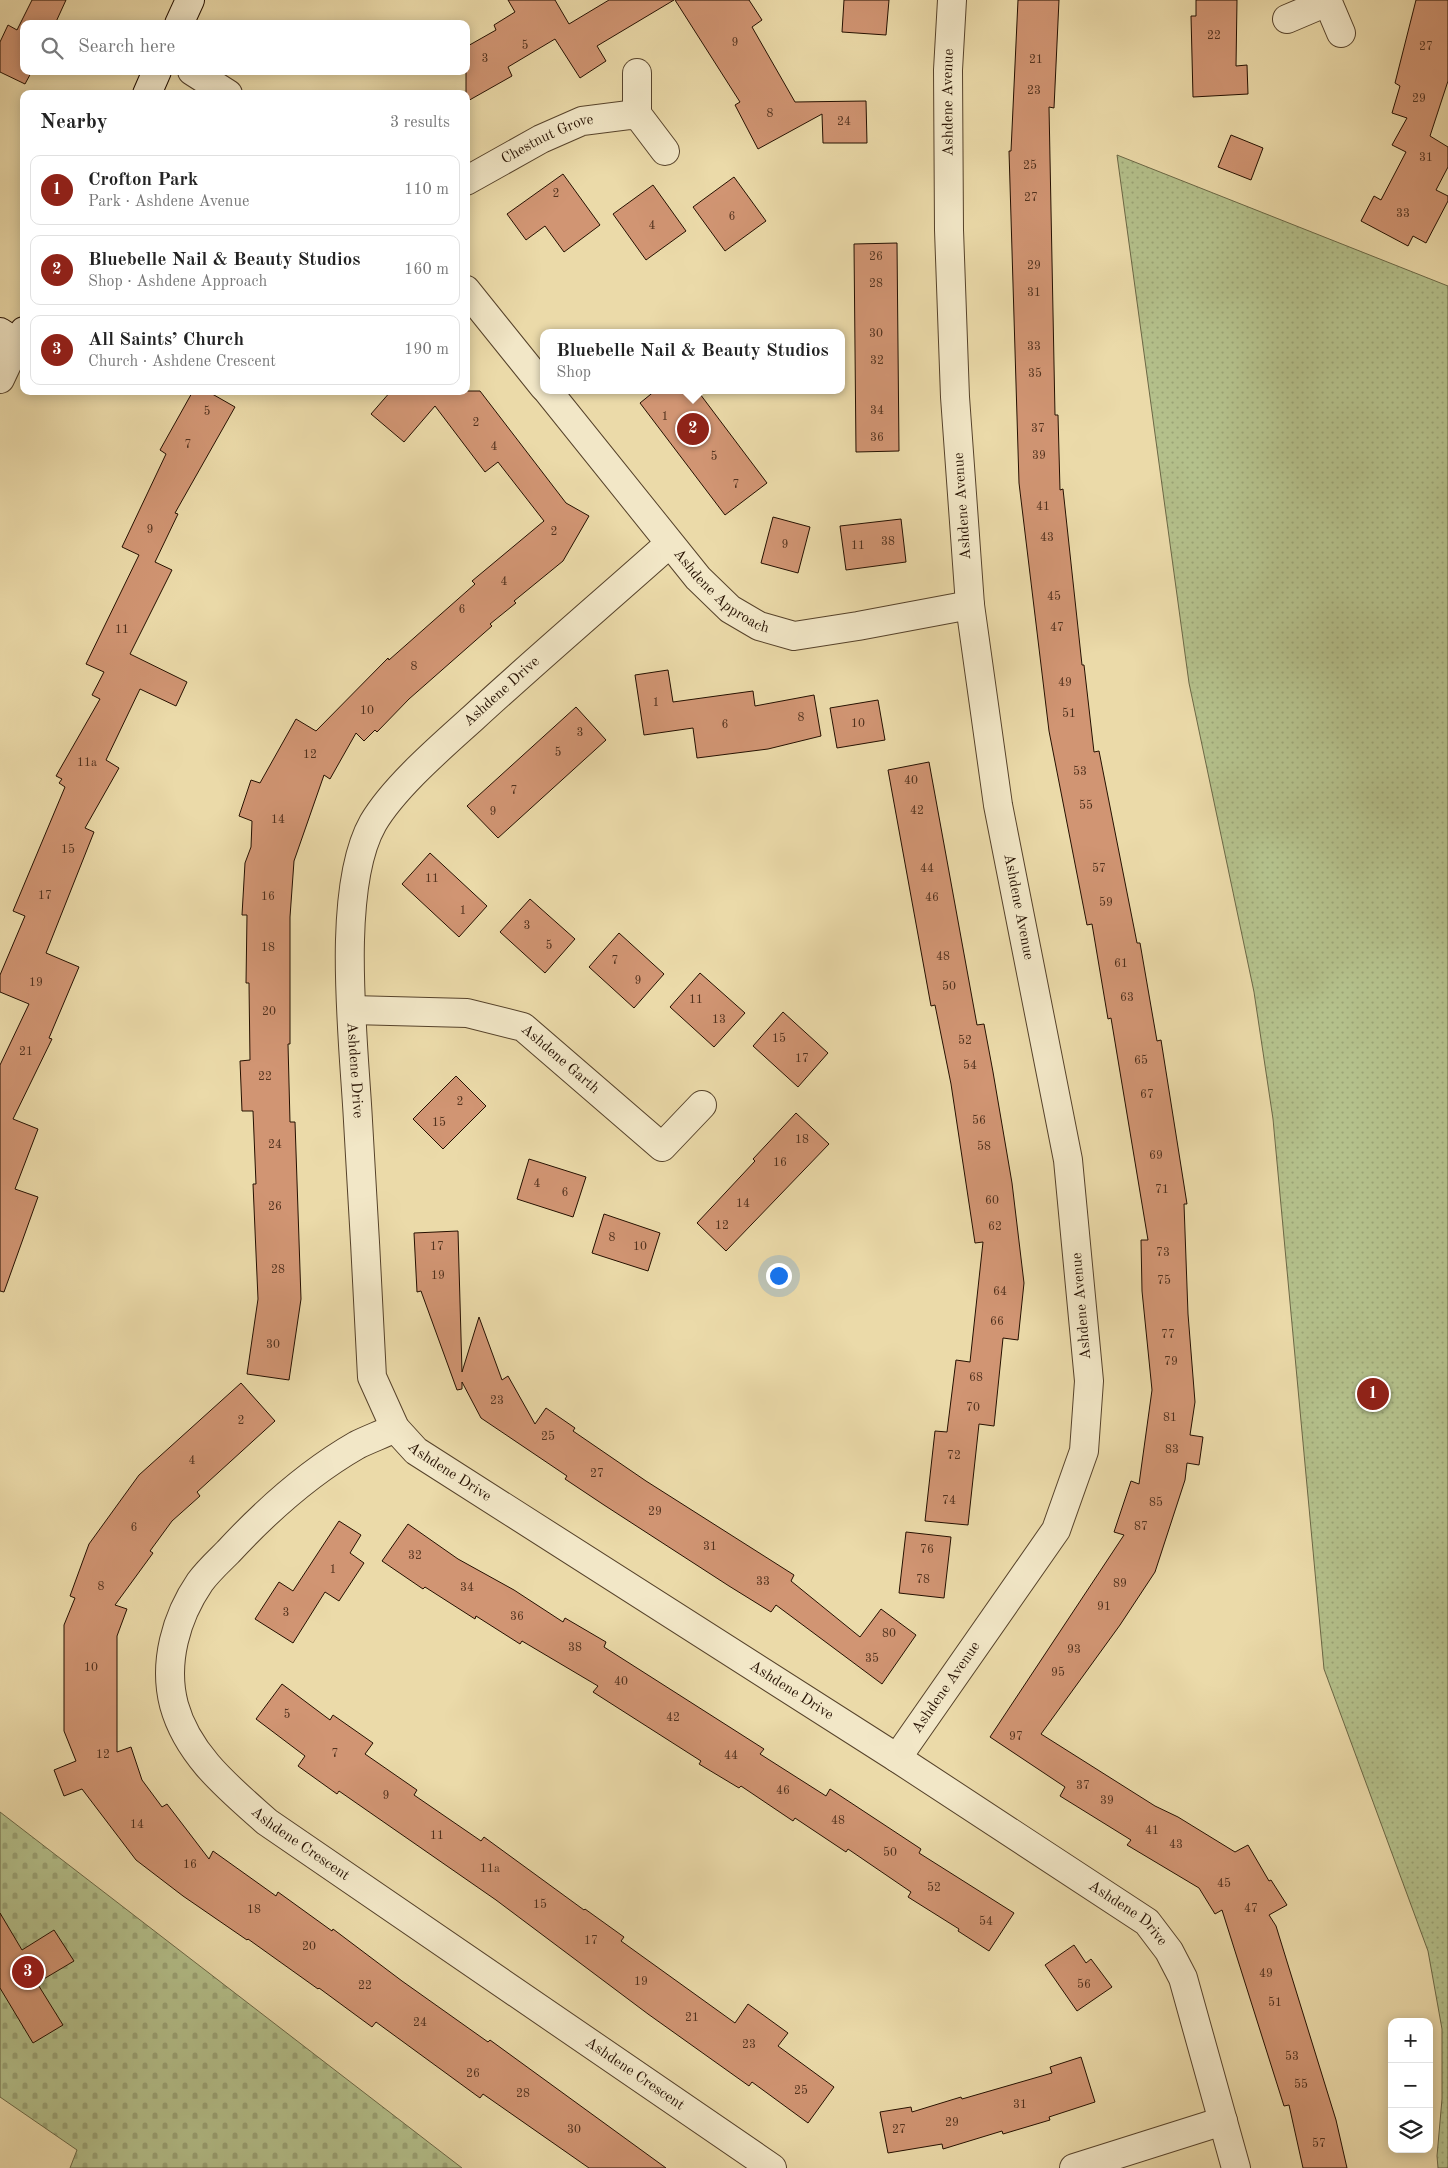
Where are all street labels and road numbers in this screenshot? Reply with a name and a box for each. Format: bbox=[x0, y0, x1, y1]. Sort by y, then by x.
street label: Ashdene Avenue bbox=[940, 48, 957, 156]
street label: Chestnut Grove bbox=[499, 112, 594, 167]
street label: Ashdene Avenue bbox=[952, 452, 974, 560]
street label: Ashdene Approach bbox=[670, 546, 771, 636]
street label: Ashdene Drive bbox=[461, 654, 543, 730]
street label: Ashdene Avenue bbox=[1000, 853, 1036, 961]
street label: Ashdene Garth bbox=[518, 1021, 602, 1097]
street label: Ashdene Drive bbox=[344, 1022, 365, 1119]
street label: Ashdene Avenue bbox=[1070, 1252, 1094, 1360]
street label: Ashdene Drive bbox=[405, 1440, 494, 1504]
street label: Ashdene Avenue bbox=[909, 1639, 983, 1736]
street label: Ashdene Drive bbox=[747, 1658, 836, 1723]
street label: Ashdene Crescent bbox=[248, 1804, 352, 1884]
street label: Ashdene Drive bbox=[1086, 1878, 1170, 1949]
street label: Ashdene Crescent bbox=[582, 2035, 687, 2113]

